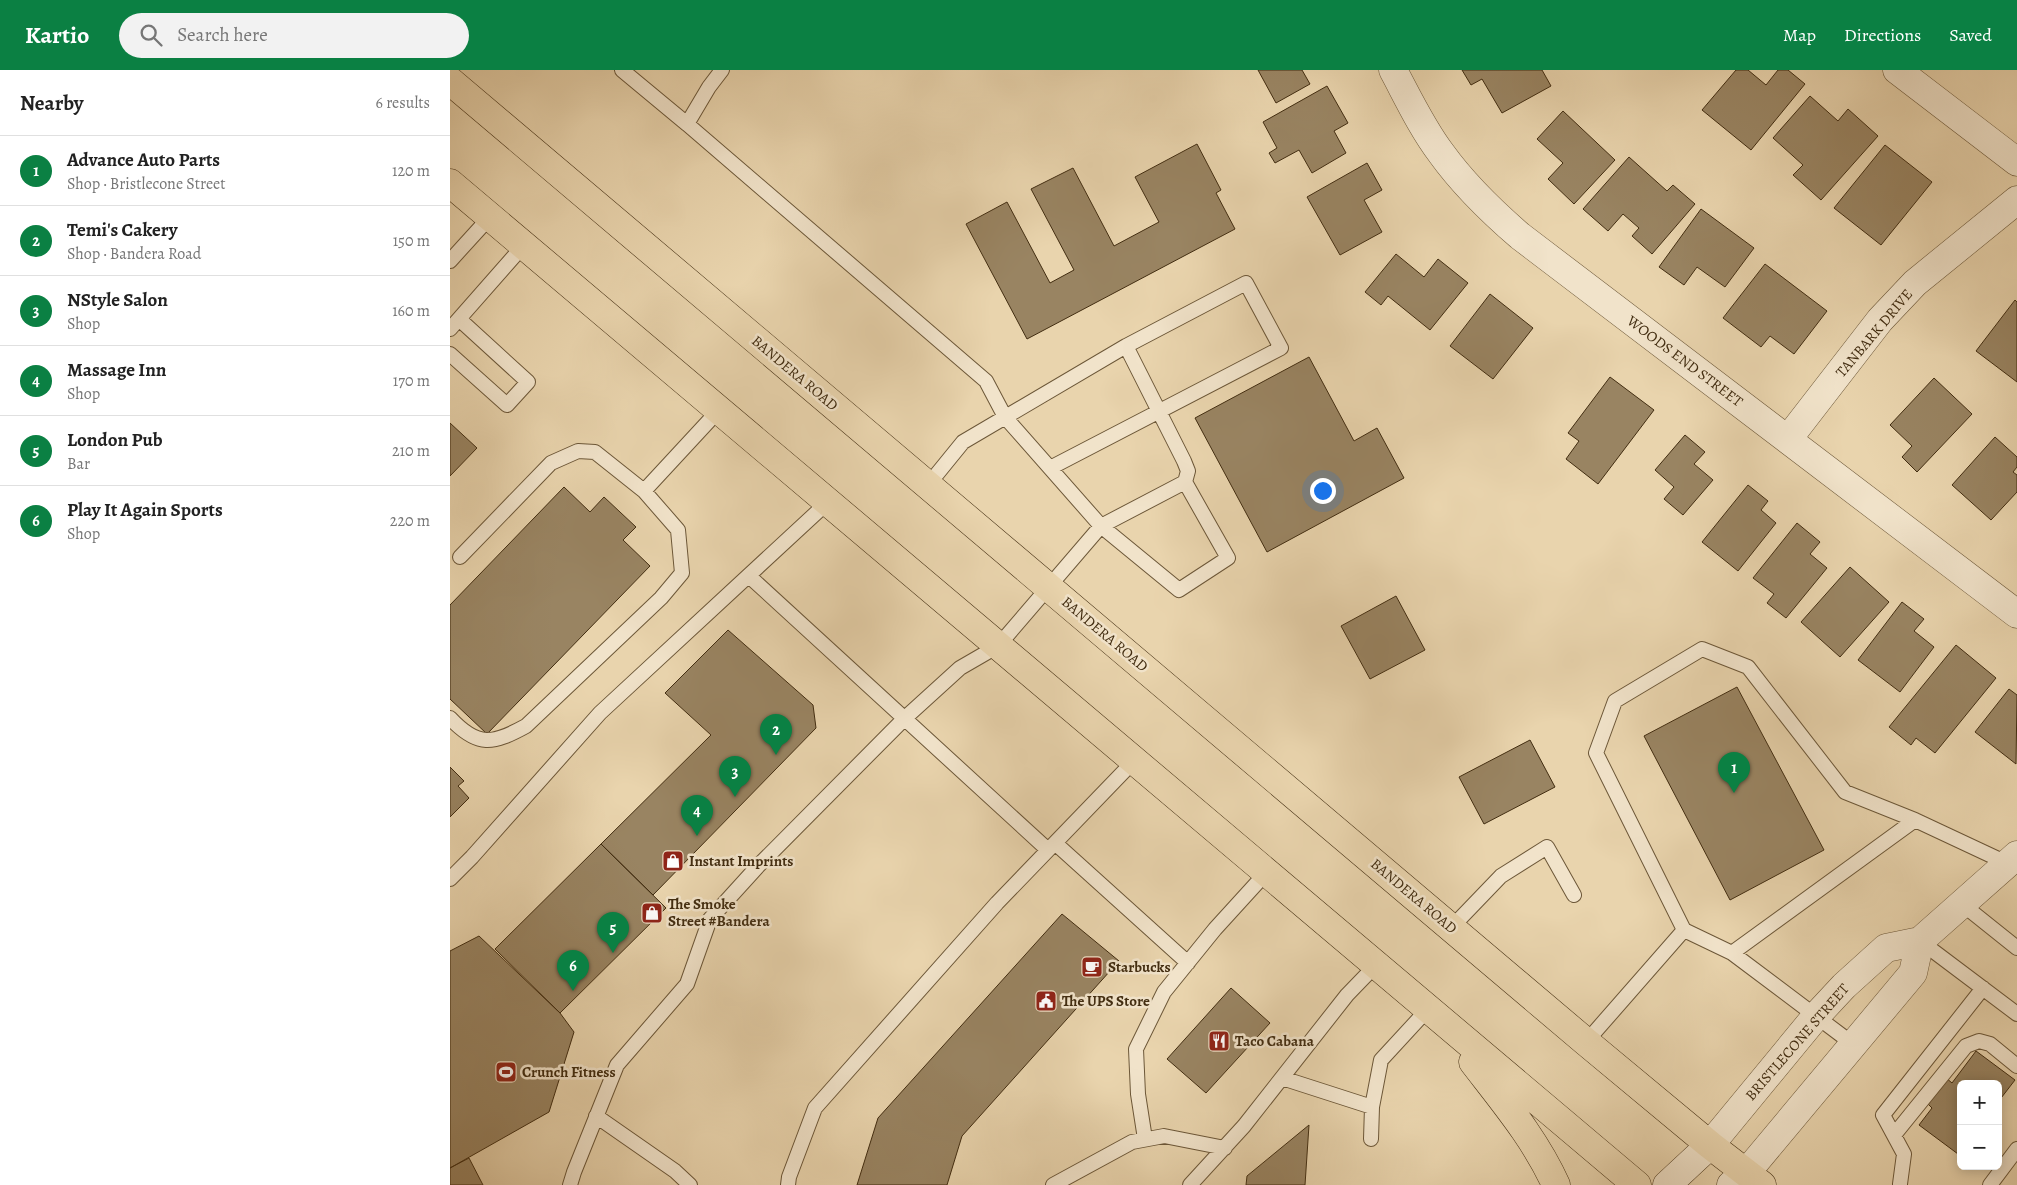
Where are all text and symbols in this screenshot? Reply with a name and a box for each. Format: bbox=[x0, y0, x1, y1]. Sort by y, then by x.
search box bbox=[119, 13, 469, 58]
text: Kartio bbox=[25, 19, 89, 51]
icon: search bbox=[137, 21, 165, 49]
text: Search here bbox=[177, 22, 268, 48]
text: Map bbox=[1783, 23, 1816, 47]
text: Directions bbox=[1844, 23, 1921, 47]
text: Saved bbox=[1949, 23, 1992, 47]
text: Nearby bbox=[20, 89, 83, 117]
text: 6 results bbox=[376, 92, 430, 114]
text: Advance Auto Parts bbox=[67, 147, 220, 173]
text: 1 bbox=[33, 160, 39, 182]
text: 120 m bbox=[392, 160, 430, 182]
text: Shop · Bristlecone Street bbox=[67, 173, 226, 195]
text: Temi's Cakery bbox=[67, 217, 178, 243]
text: 2 bbox=[32, 230, 40, 252]
text: 150 m bbox=[393, 230, 430, 252]
text: Shop · Bandera Road bbox=[67, 243, 201, 265]
street label: TANBARK DRIVE bbox=[1831, 285, 1917, 381]
text: NStyle Salon bbox=[67, 287, 168, 313]
text: 3 bbox=[33, 300, 39, 322]
text: 160 m bbox=[392, 300, 430, 322]
street label: WOODS END STREET bbox=[1622, 310, 1748, 412]
text: Shop bbox=[67, 313, 100, 335]
street label: BANDERA ROAD bbox=[747, 331, 843, 415]
text: Massage Inn bbox=[67, 357, 167, 383]
text: 4 bbox=[32, 370, 40, 392]
text: 170 m bbox=[393, 370, 430, 392]
text: Shop bbox=[67, 383, 100, 405]
text: London Pub bbox=[67, 427, 163, 453]
text: 5 bbox=[33, 440, 39, 462]
text: 210 m bbox=[392, 440, 430, 462]
text: Bar bbox=[67, 453, 90, 475]
your location bbox=[1310, 478, 1336, 504]
text: Play It Again Sports bbox=[67, 497, 223, 523]
text: 6 bbox=[32, 510, 40, 532]
text: 220 m bbox=[390, 510, 430, 532]
text: Shop bbox=[67, 523, 100, 545]
street label: BANDERA ROAD bbox=[1057, 592, 1153, 676]
pin: 2 bbox=[760, 714, 792, 755]
pin: 1 bbox=[1718, 752, 1750, 793]
pin: 3 bbox=[719, 756, 751, 797]
pin: 4 bbox=[681, 795, 713, 836]
shop icon: Instant Imprints bbox=[661, 849, 685, 873]
place label: Instant Imprints bbox=[689, 851, 793, 871]
street label: BANDERA ROAD bbox=[1366, 854, 1462, 938]
place label: The Smoke Street #Bandera bbox=[668, 894, 770, 931]
shop icon: The Smoke Street #Bandera bbox=[640, 901, 664, 925]
pin: 5 bbox=[597, 912, 629, 953]
pin: 6 bbox=[557, 950, 589, 991]
cafe icon: Starbucks bbox=[1080, 955, 1104, 979]
place label: Starbucks bbox=[1108, 957, 1171, 977]
street label: BRISTLECONE STREET bbox=[1741, 979, 1854, 1105]
public building icon: The UPS Store bbox=[1034, 989, 1058, 1013]
place label: The UPS Store bbox=[1062, 991, 1150, 1011]
restaurant icon: Taco Cabana bbox=[1207, 1029, 1231, 1053]
place label: Taco Cabana bbox=[1235, 1031, 1315, 1051]
sports icon: Crunch Fitness bbox=[494, 1060, 518, 1084]
place label: Crunch Fitness bbox=[522, 1062, 616, 1082]
map controls bbox=[1957, 1080, 2002, 1170]
button: + bbox=[1957, 1080, 2002, 1125]
button: − bbox=[1957, 1125, 2002, 1170]

